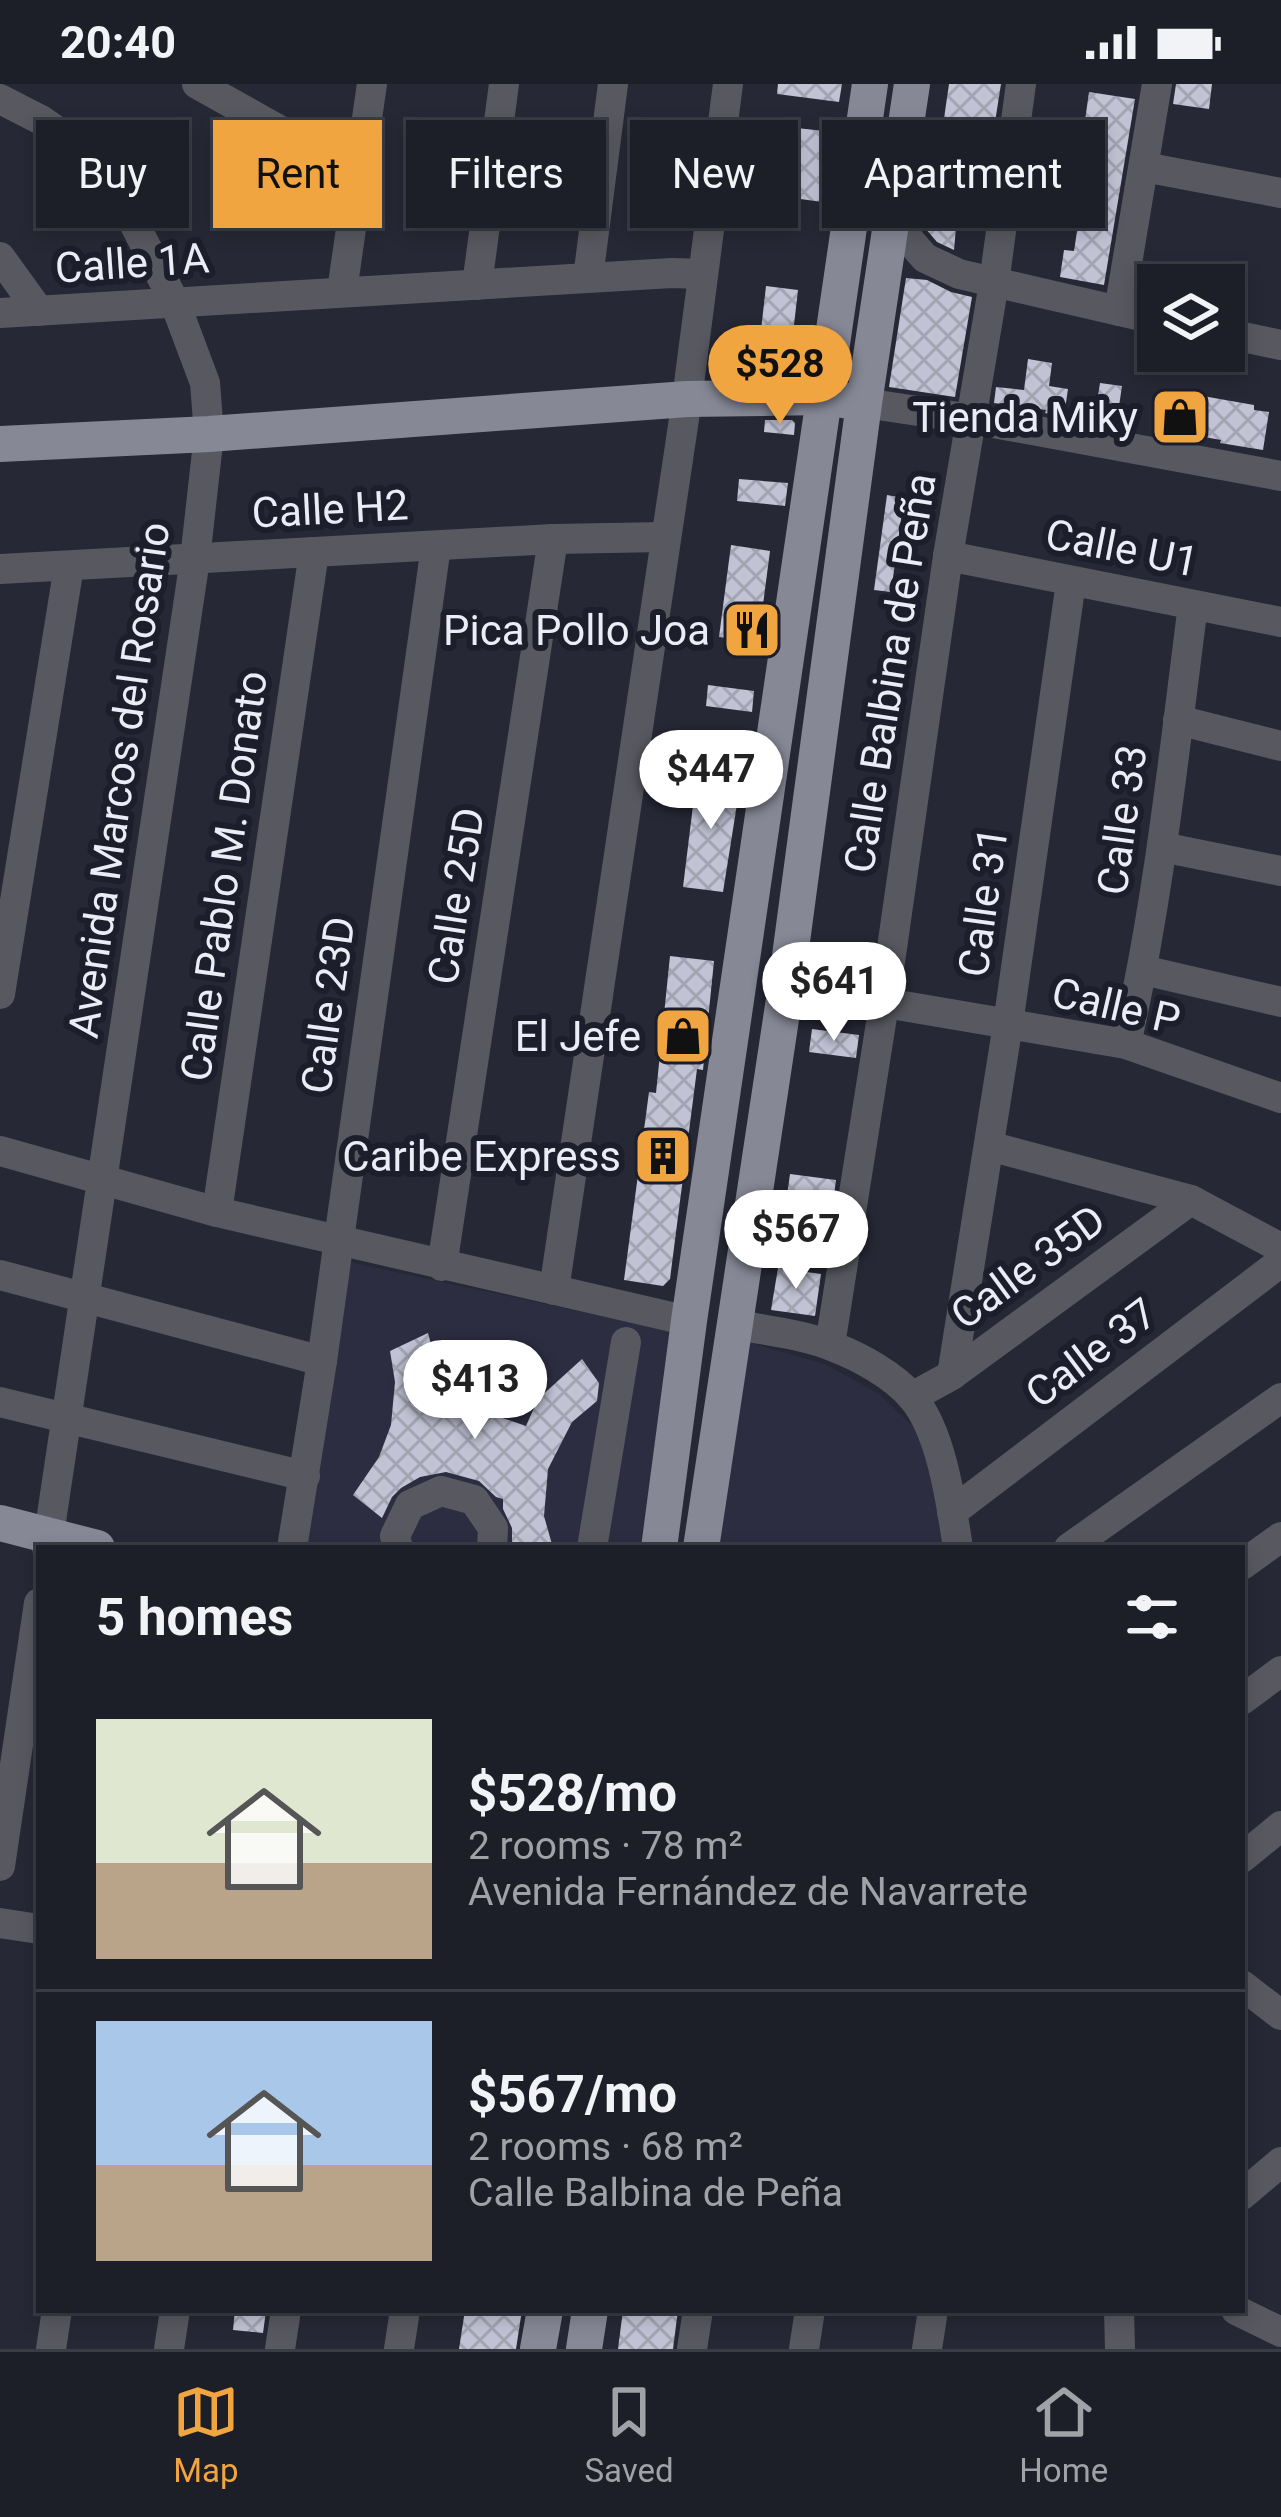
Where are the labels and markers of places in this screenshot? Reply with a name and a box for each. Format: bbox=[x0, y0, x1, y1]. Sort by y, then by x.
pin: $528 bbox=[709, 325, 851, 427]
shop icon: Tienda Miky bbox=[1149, 386, 1211, 448]
place label: Tienda Miky bbox=[912, 393, 1138, 442]
restaurant icon: Pica Pollo Joa bbox=[721, 599, 783, 661]
place label: Pica Pollo Joa bbox=[443, 606, 710, 655]
pin: $447 bbox=[640, 730, 782, 832]
pin: $641 bbox=[763, 942, 905, 1044]
shop icon: El Jefe bbox=[652, 1005, 714, 1067]
place label: El Jefe bbox=[515, 1012, 641, 1061]
building icon: Caribe Express bbox=[632, 1125, 694, 1187]
place label: Caribe Express bbox=[342, 1132, 621, 1181]
pin: $567 bbox=[725, 1190, 867, 1292]
pin: $413 bbox=[404, 1340, 546, 1442]

